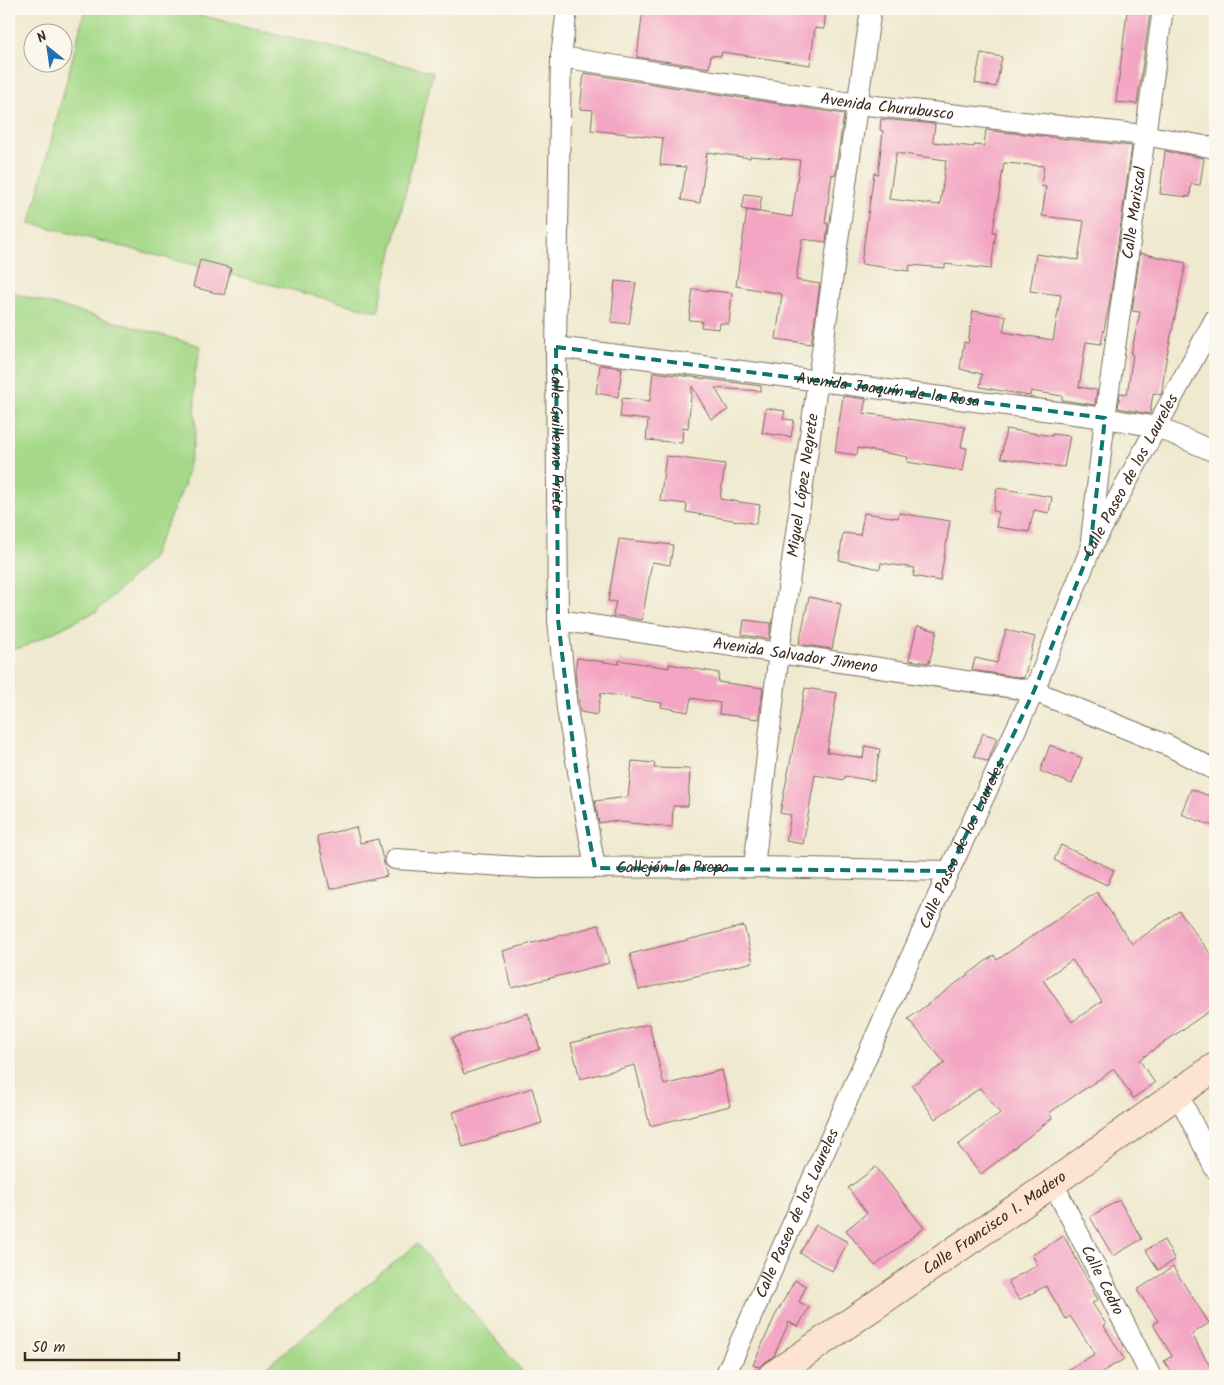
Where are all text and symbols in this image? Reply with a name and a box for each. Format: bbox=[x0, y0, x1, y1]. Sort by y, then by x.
north arrow bbox=[22, 22, 72, 72]
text: N bbox=[33, 26, 51, 49]
street label: Avenida Churubusco bbox=[819, 86, 955, 127]
street label: Calle Mariscal bbox=[1115, 165, 1153, 261]
street label: Avenida Joaquín de la Rosa bbox=[795, 366, 981, 414]
street label: Calle Guillermo Prieto bbox=[544, 367, 570, 512]
street label: Calle Paseo de los Laureles bbox=[1076, 389, 1185, 561]
street label: Miguel López Negrete bbox=[780, 412, 826, 559]
street label: Avenida Salvador Jimeno bbox=[711, 631, 879, 680]
street label: Calle Paseo de los Laureles bbox=[912, 756, 1012, 933]
street label: Callejón la Prepa bbox=[616, 855, 729, 880]
street label: Calle Paseo de los Laureles bbox=[749, 1124, 846, 1302]
street label: Calle Francisco I. Madero bbox=[917, 1165, 1072, 1282]
street label: Calle Cedro bbox=[1074, 1241, 1131, 1320]
scale bar bbox=[25, 1330, 179, 1362]
text: 50 m bbox=[32, 1336, 66, 1360]

